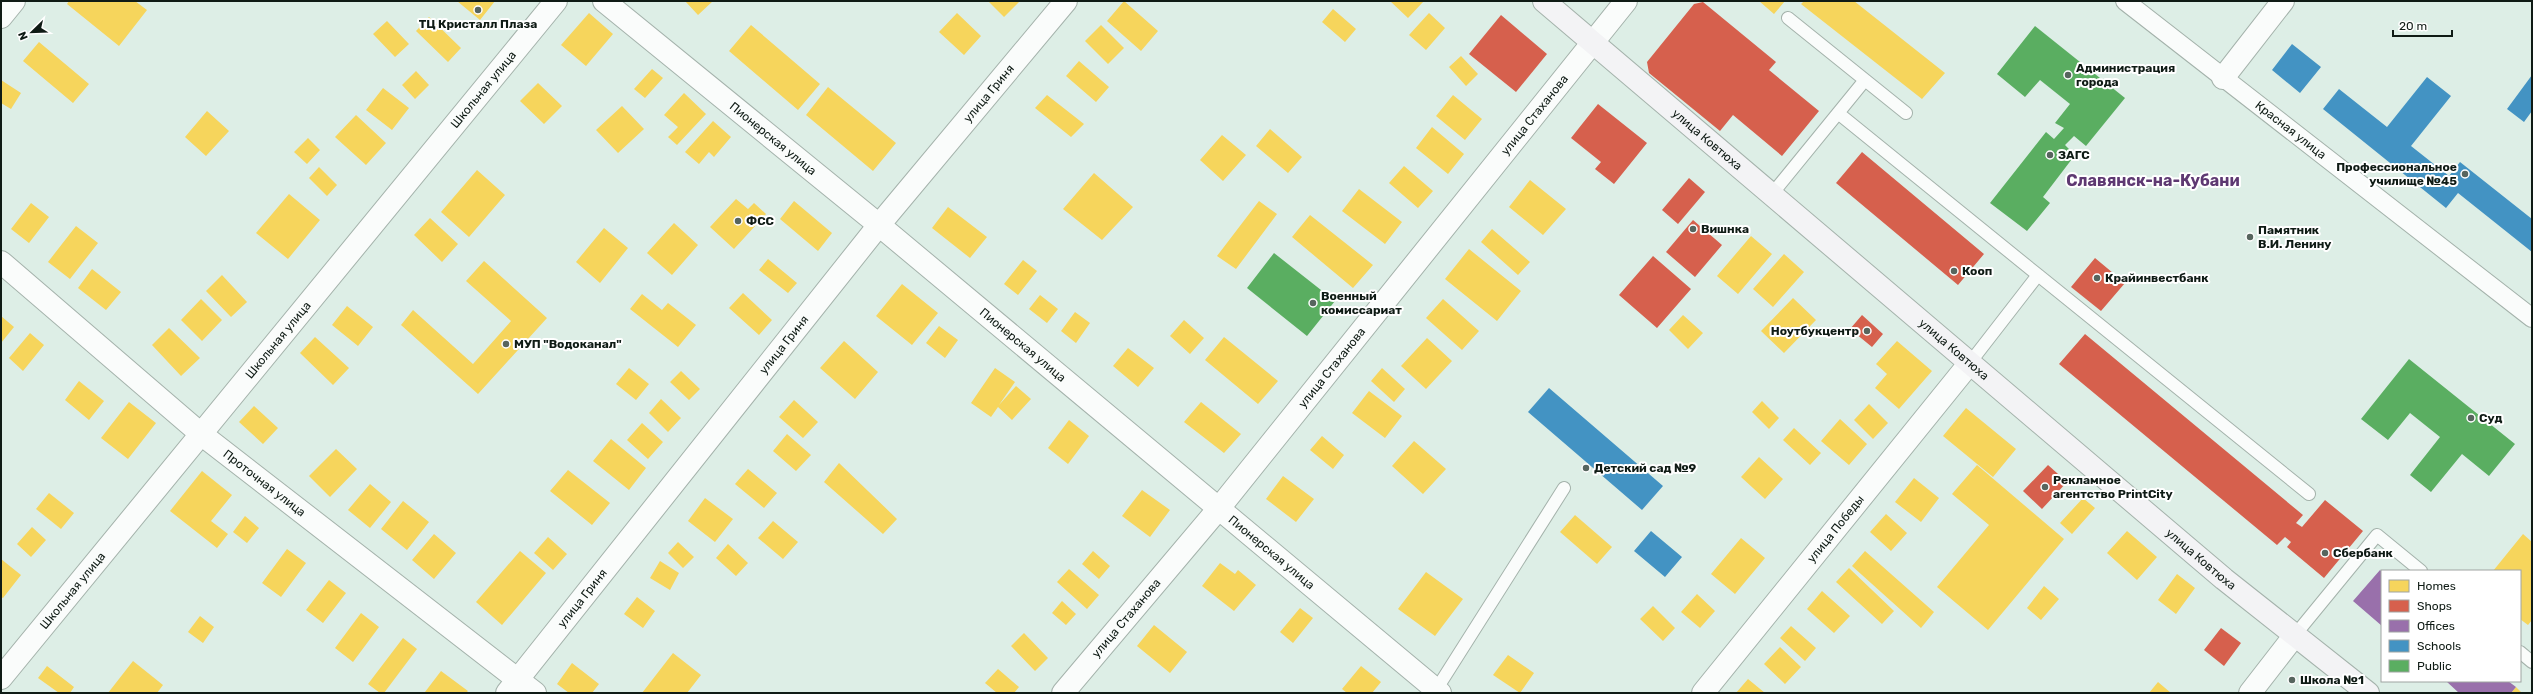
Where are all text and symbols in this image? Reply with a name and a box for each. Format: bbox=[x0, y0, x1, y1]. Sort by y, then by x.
marker: ТЦ Кристалл Плаза bbox=[473, 5, 483, 15]
north arrow bbox=[12, 12, 52, 52]
scale bar bbox=[2393, 12, 2452, 38]
place label: ТЦ Кристалл Плаза bbox=[419, 17, 537, 31]
text: 20 m bbox=[2399, 19, 2427, 33]
text: N bbox=[16, 29, 31, 42]
street label: Школьная улица bbox=[448, 48, 519, 131]
place label: Администрация города bbox=[2076, 61, 2175, 89]
street label: улица Гриня bbox=[961, 62, 1017, 125]
marker: Администрация города bbox=[2063, 70, 2073, 80]
street label: улица Стаханова bbox=[1498, 72, 1571, 158]
street label: Красная улица bbox=[2252, 98, 2329, 162]
street label: Пионерская улица bbox=[727, 99, 819, 178]
street label: улица Ковтюха bbox=[1669, 106, 1745, 173]
place label: ЗАГС bbox=[2058, 148, 2090, 162]
marker: ЗАГС bbox=[2045, 150, 2055, 160]
place label: Профессиональное училище №45 bbox=[2336, 160, 2457, 188]
marker: Профессиональное училище №45 bbox=[2460, 169, 2470, 179]
district label: Славянск-на-Кубани bbox=[2066, 171, 2240, 190]
place label: ФСС bbox=[746, 214, 775, 228]
marker: ФСС bbox=[733, 216, 743, 226]
place label: Вишнка bbox=[1701, 222, 1749, 236]
place label: Памятник В.И. Ленину bbox=[2258, 223, 2331, 251]
marker: Вишнка bbox=[1688, 224, 1698, 234]
marker: Памятник В.И. Ленину bbox=[2245, 232, 2255, 242]
place label: Кооп bbox=[1962, 264, 1992, 278]
marker: Кооп bbox=[1949, 266, 1959, 276]
place label: Крайинвестбанк bbox=[2105, 271, 2209, 285]
marker: Крайинвестбанк bbox=[2092, 273, 2102, 283]
place label: Военный комиссариат bbox=[1321, 289, 1402, 317]
marker: Военный комиссариат bbox=[1308, 298, 1318, 308]
street label: Школьная улица bbox=[242, 299, 314, 381]
street label: Пионерская улица bbox=[977, 305, 1069, 385]
street label: улица Гриня bbox=[756, 312, 811, 377]
street label: улица Ковтюха bbox=[1916, 316, 1992, 383]
place label: Ноутбукцентр bbox=[1771, 324, 1859, 338]
street label: улица Стаханова bbox=[1295, 325, 1368, 411]
marker: Ноутбукцентр bbox=[1862, 326, 1872, 336]
place label: МУП "Водоканал" bbox=[514, 337, 622, 351]
marker: МУП "Водоканал" bbox=[501, 339, 511, 349]
place label: Суд bbox=[2479, 411, 2503, 425]
marker: Суд bbox=[2466, 413, 2476, 423]
street label: Проточная улица bbox=[220, 447, 308, 519]
place label: Детский сад №9 bbox=[1594, 461, 1697, 475]
marker: Детский сад №9 bbox=[1581, 463, 1591, 473]
place label: Рекламное агентство PrintCity bbox=[2053, 473, 2173, 501]
marker: Рекламное агентство PrintCity bbox=[2040, 482, 2050, 492]
street label: улица Победы bbox=[1804, 492, 1867, 565]
street label: Пионерская улица bbox=[1226, 513, 1317, 592]
street label: улица Ковтюха bbox=[2163, 526, 2239, 593]
place label: Сбербанк bbox=[2333, 546, 2394, 560]
marker: Сбербанк bbox=[2320, 548, 2330, 558]
street label: Школьная улица bbox=[37, 549, 108, 632]
street label: улица Гриня bbox=[555, 566, 610, 630]
legend bbox=[2381, 570, 2521, 682]
street label: улица Стаханова bbox=[1089, 576, 1163, 660]
text: Homes bbox=[2417, 579, 2456, 593]
text: Shops bbox=[2417, 599, 2452, 613]
text: Offices bbox=[2417, 619, 2455, 633]
text: Schools bbox=[2417, 639, 2461, 653]
text: Public bbox=[2417, 659, 2452, 673]
place label: Школа №1 bbox=[2300, 673, 2364, 687]
marker: Школа №1 bbox=[2287, 675, 2297, 685]

